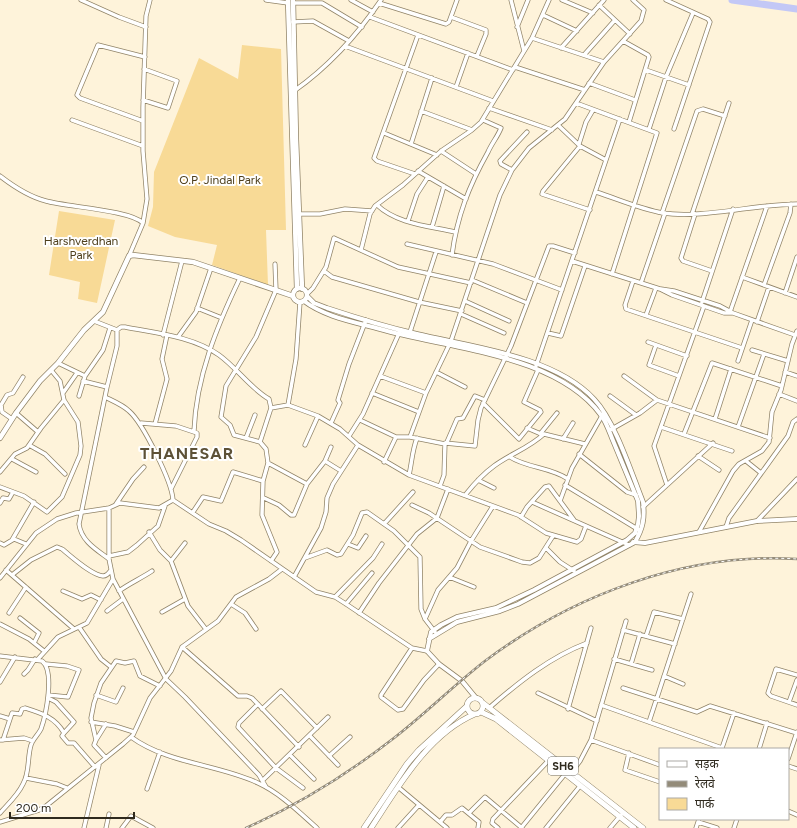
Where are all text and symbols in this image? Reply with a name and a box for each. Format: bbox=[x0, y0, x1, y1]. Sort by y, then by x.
park label: O.P. Jindal Park bbox=[179, 173, 261, 187]
park label: Harshverdhan Park bbox=[44, 234, 119, 262]
district label: THANESAR bbox=[140, 444, 234, 463]
legend bbox=[659, 748, 789, 820]
road number: SH6 bbox=[548, 757, 578, 775]
text: सड़क bbox=[695, 757, 720, 771]
text: रेलवे bbox=[695, 776, 715, 791]
scale bar bbox=[10, 794, 134, 820]
text: पार्क bbox=[695, 797, 715, 811]
text: 200 m bbox=[16, 801, 51, 815]

